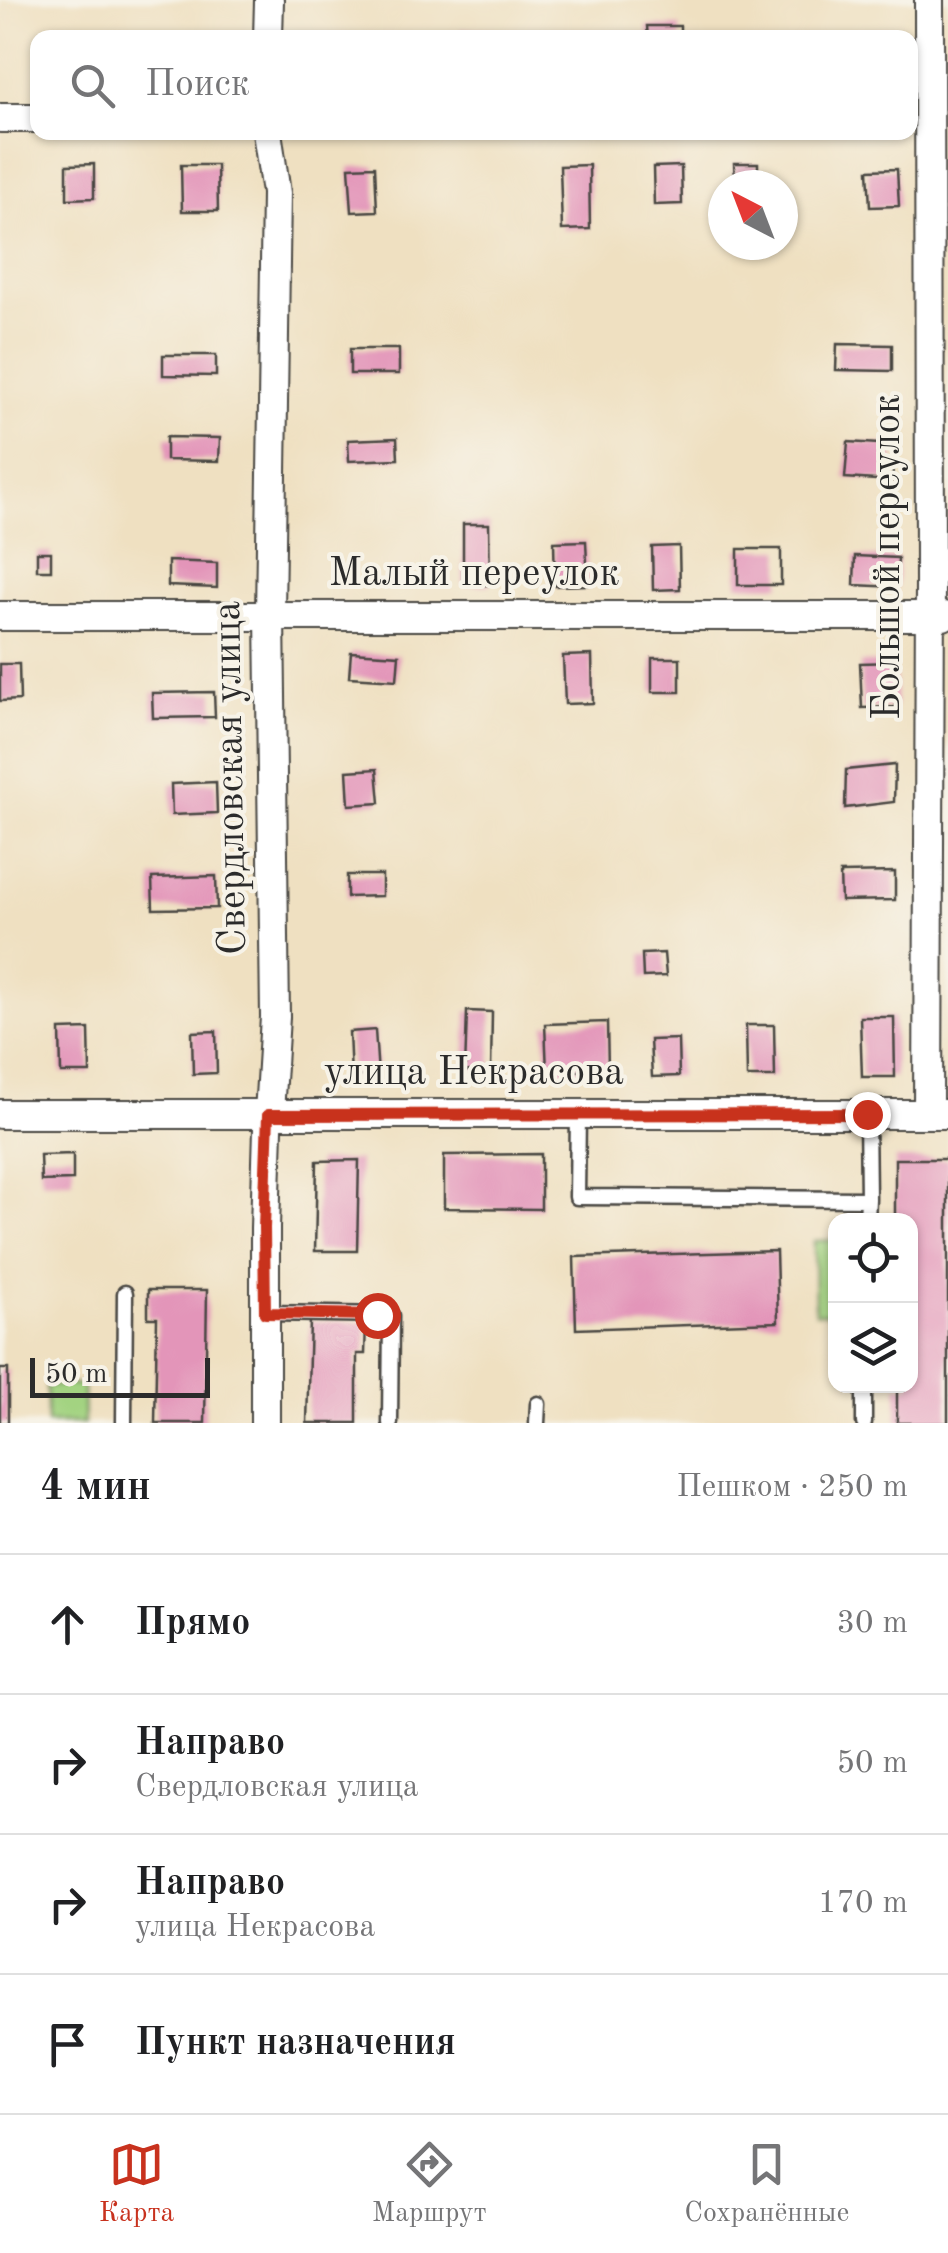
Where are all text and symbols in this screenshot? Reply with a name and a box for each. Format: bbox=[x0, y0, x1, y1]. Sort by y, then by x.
search box bbox=[30, 30, 918, 140]
icon: search bbox=[65, 58, 120, 113]
text: Поиск bbox=[145, 66, 250, 104]
north arrow bbox=[708, 170, 798, 260]
street label: Большой переулок bbox=[869, 394, 909, 720]
street label: Малый переулок bbox=[328, 555, 620, 595]
street label: Свердловская улица bbox=[209, 600, 255, 956]
street label: улица Некрасова bbox=[324, 1054, 624, 1094]
route end bbox=[845, 1092, 891, 1138]
map controls bbox=[828, 1213, 918, 1393]
button: locate bbox=[828, 1213, 918, 1303]
route start bbox=[355, 1293, 401, 1339]
button: layers bbox=[828, 1303, 918, 1393]
scale bar bbox=[30, 1353, 210, 1398]
text: 50 m bbox=[45, 1361, 108, 1389]
text: 4 мин bbox=[40, 1467, 151, 1509]
text: Пешком · 250 m bbox=[676, 1472, 908, 1504]
icon: ahead bbox=[40, 1597, 95, 1652]
text: Прямо bbox=[135, 1605, 250, 1643]
text: 30 m bbox=[837, 1608, 908, 1640]
text: Направо bbox=[135, 1725, 285, 1763]
icon: right bbox=[40, 1737, 95, 1792]
text: 50 m bbox=[837, 1748, 908, 1780]
text: Свердловская улица bbox=[135, 1772, 419, 1804]
text: Направо bbox=[135, 1865, 285, 1903]
icon: right bbox=[40, 1877, 95, 1932]
text: 170 m bbox=[818, 1888, 908, 1920]
text: улица Некрасова bbox=[135, 1912, 375, 1944]
icon: arrive bbox=[40, 2017, 95, 2072]
text: Пункт назначения bbox=[135, 2025, 456, 2063]
tab: Карта bbox=[99, 2137, 174, 2232]
tab: Маршрут bbox=[372, 2137, 487, 2232]
tab: Сохранённые bbox=[684, 2137, 849, 2232]

